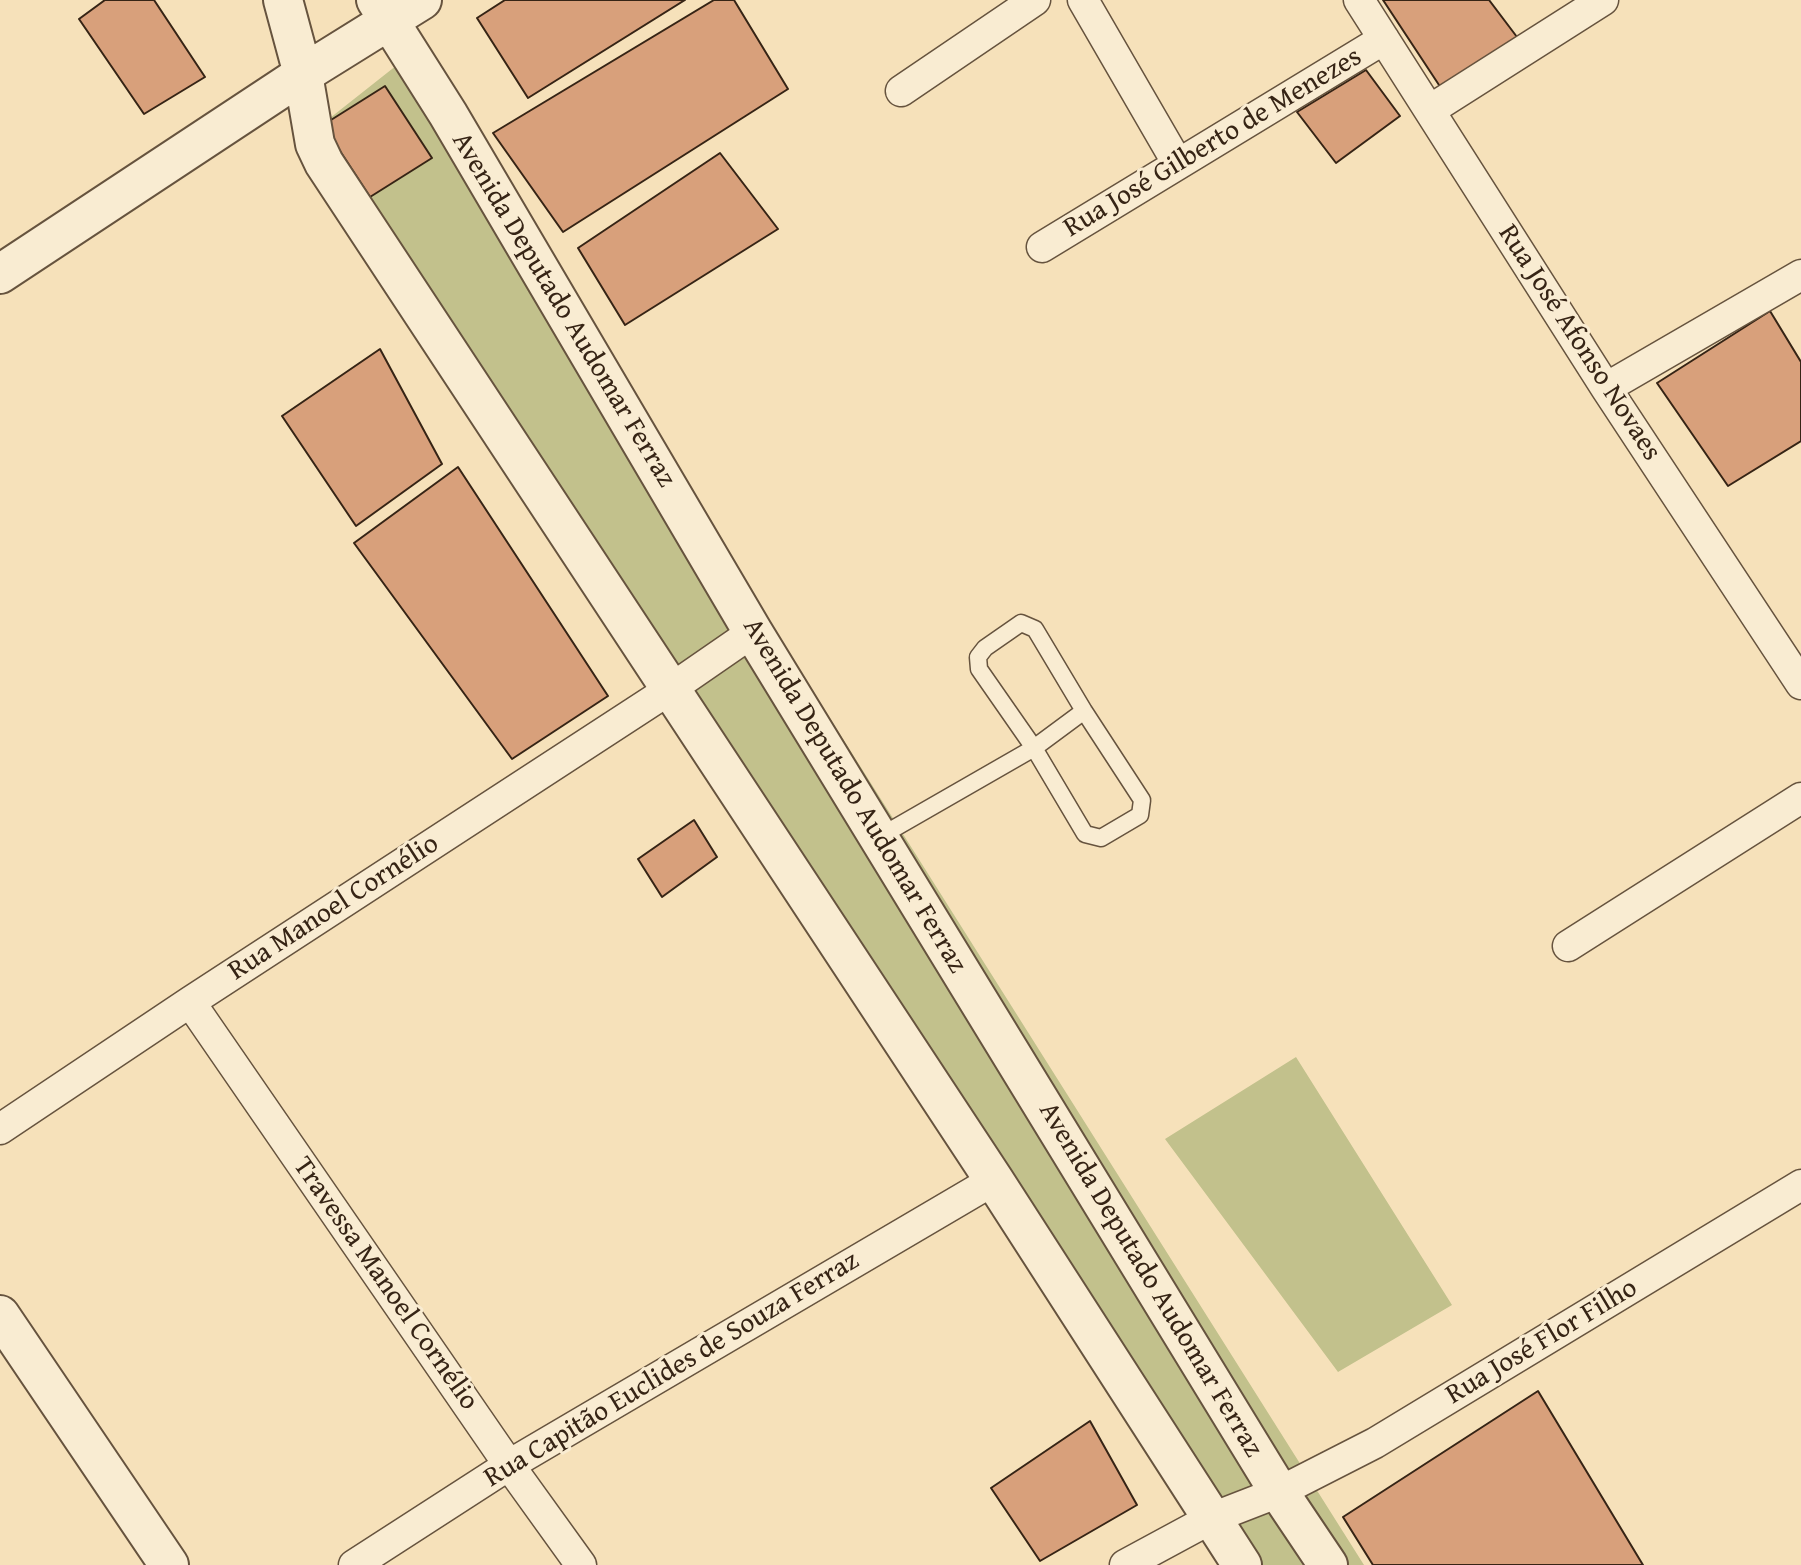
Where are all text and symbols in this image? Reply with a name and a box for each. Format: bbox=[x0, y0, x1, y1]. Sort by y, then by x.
street label: Rua José Gilberto de Menezes bbox=[1058, 41, 1368, 245]
street label: Avenida Deputado Audomar Ferraz bbox=[444, 126, 682, 494]
street label: Rua José Afonso Novaes bbox=[1490, 219, 1668, 467]
street label: Avenida Deputado Audomar Ferraz bbox=[735, 612, 973, 980]
street label: Rua Manoel Cornélio bbox=[223, 827, 445, 989]
street label: Avenida Deputado Audomar Ferraz bbox=[1031, 1096, 1269, 1464]
street label: Travessa Manoel Cornélio bbox=[285, 1151, 485, 1417]
street label: Rua Capitão Euclides de Souza Ferraz bbox=[479, 1245, 865, 1495]
street label: Rua José Flor Filho bbox=[1440, 1272, 1644, 1412]

